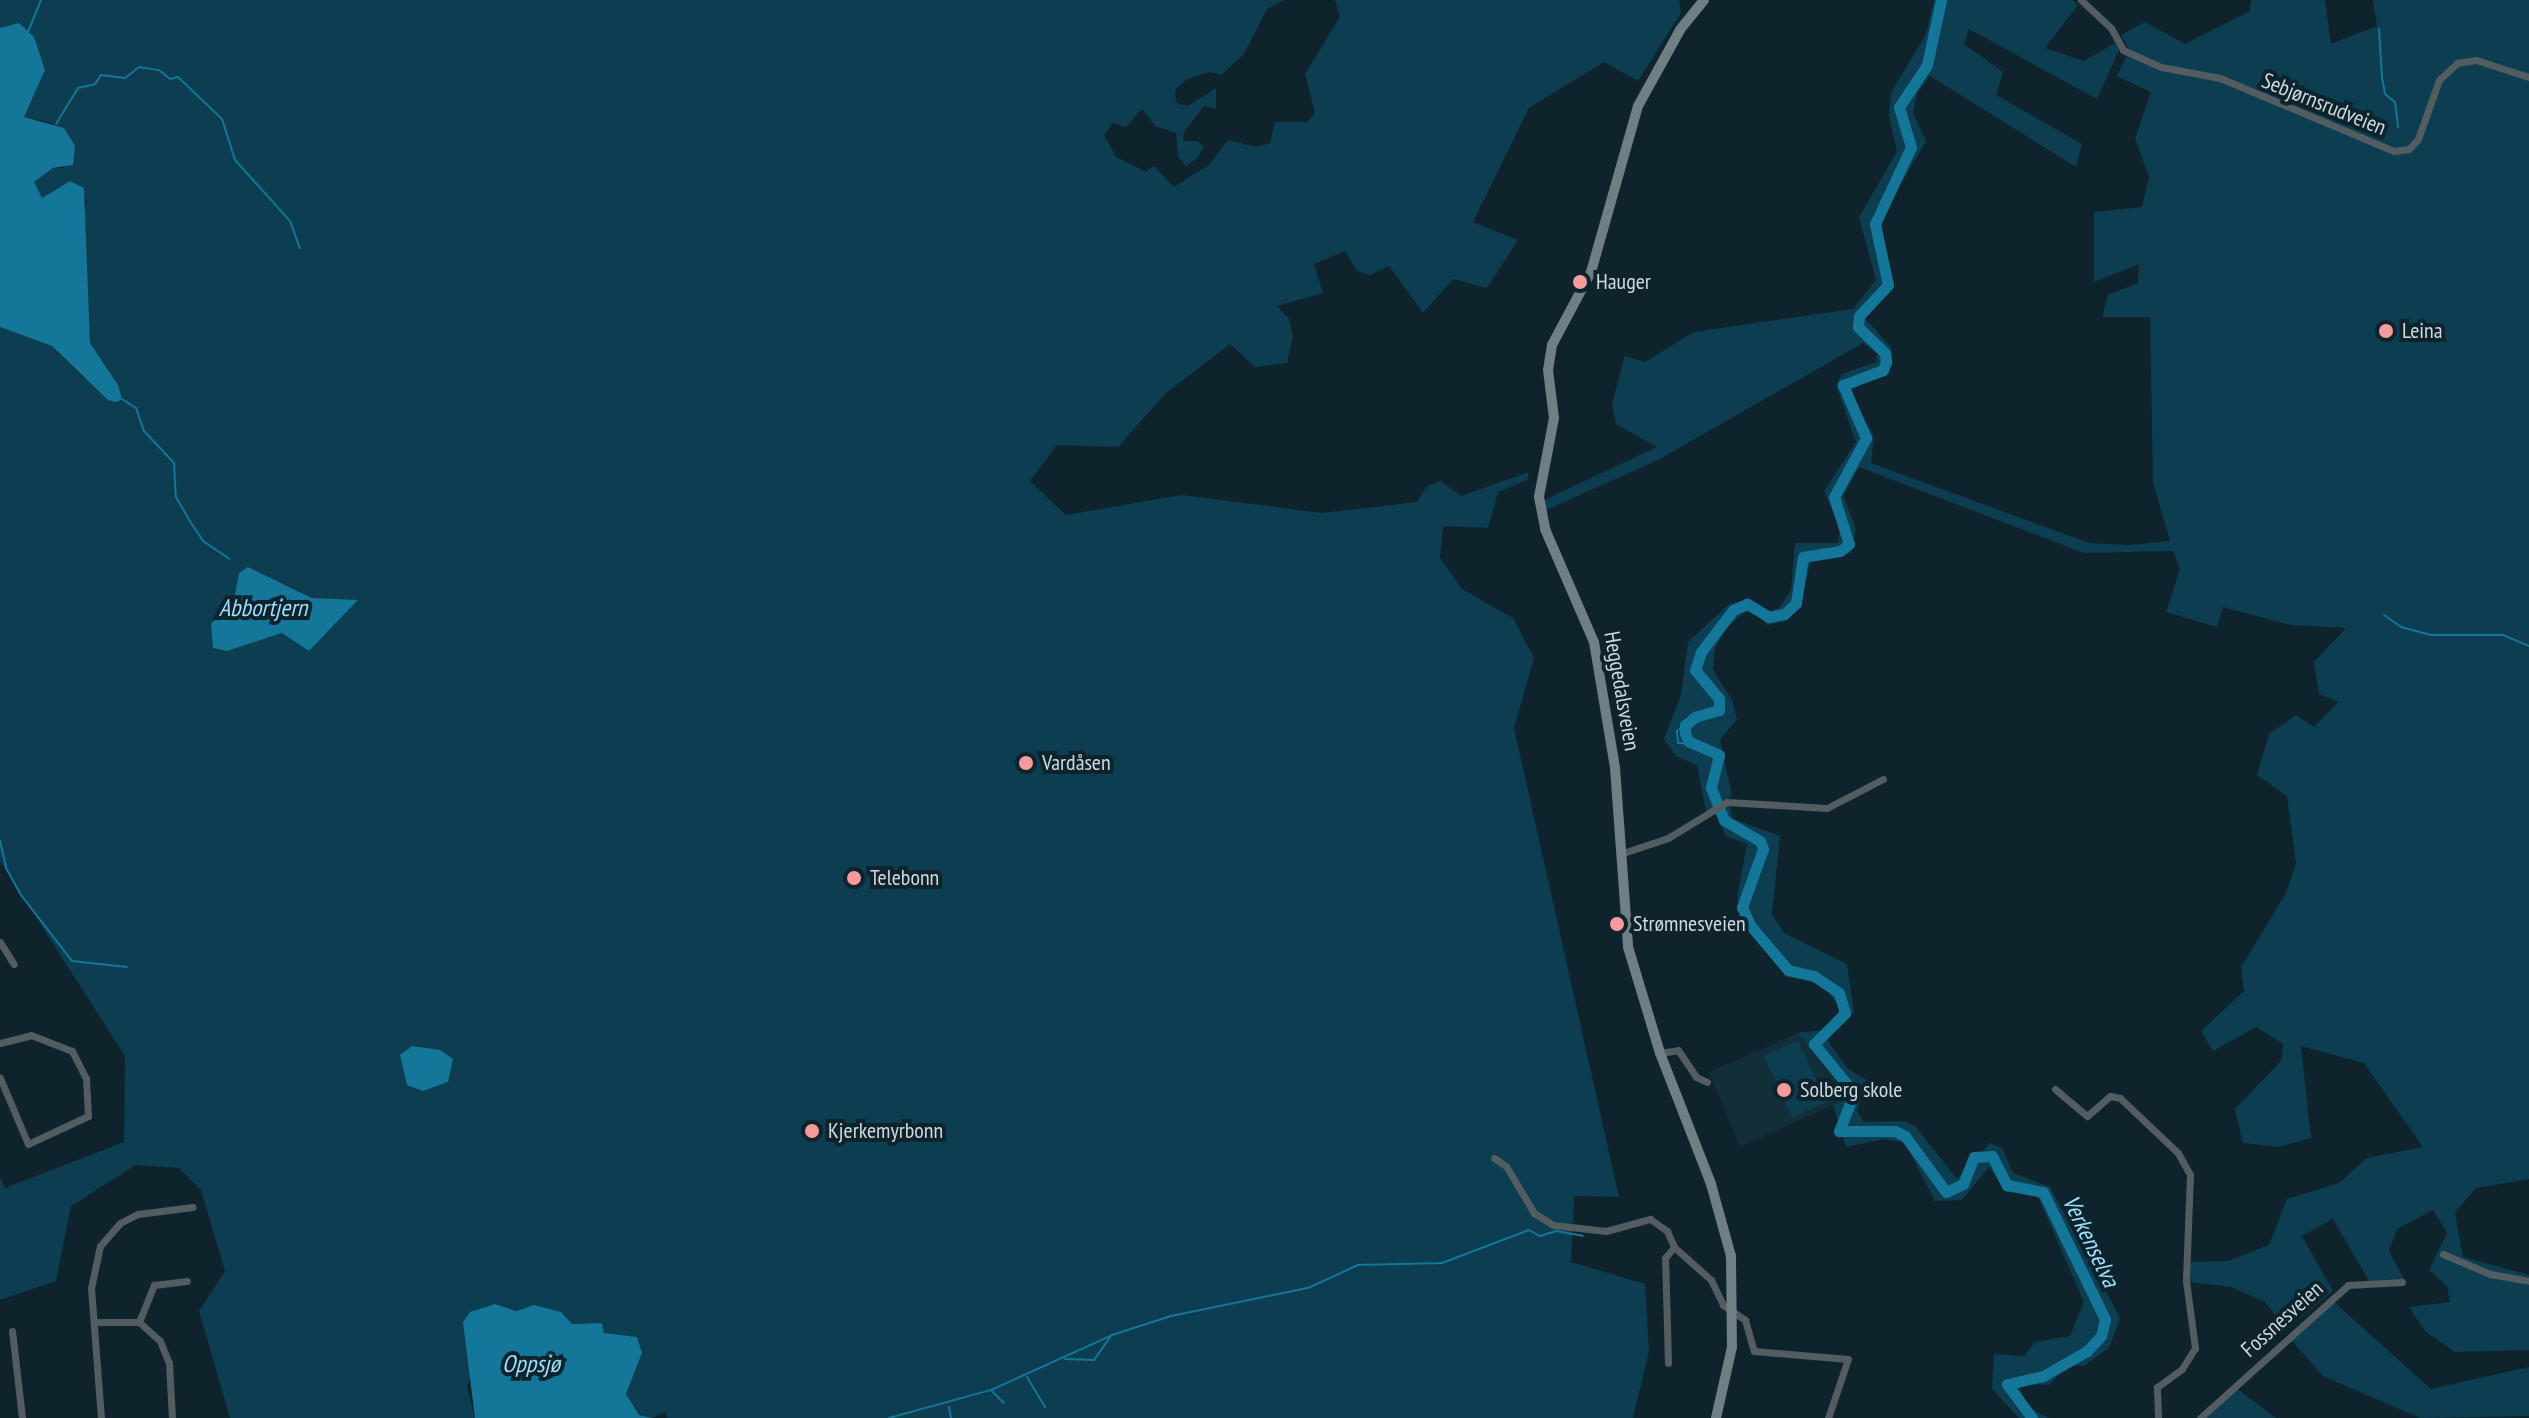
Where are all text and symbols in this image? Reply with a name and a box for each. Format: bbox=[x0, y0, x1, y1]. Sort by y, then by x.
street label: Sebjørnsrudveien bbox=[2258, 67, 2390, 141]
place label: Hauger bbox=[1596, 269, 1651, 295]
marker: Hauger bbox=[1571, 273, 1589, 291]
place label: Leina bbox=[2402, 318, 2442, 344]
marker: Leina bbox=[2377, 322, 2395, 340]
water label: Abbortjern bbox=[219, 594, 307, 622]
street label: Heggedalsveien bbox=[1599, 629, 1645, 753]
place label: Vardåsen bbox=[1042, 750, 1111, 776]
marker: Vardåsen bbox=[1017, 754, 1035, 772]
place label: Telebonn bbox=[870, 865, 939, 891]
marker: Telebonn bbox=[845, 869, 863, 887]
place label: Strømnesveien bbox=[1633, 911, 1746, 937]
marker: Strømnesveien bbox=[1608, 915, 1626, 933]
place label: Solberg skole bbox=[1800, 1077, 1902, 1103]
marker: Solberg skole bbox=[1775, 1081, 1793, 1099]
place label: Kjerkemyrbonn bbox=[828, 1118, 943, 1144]
marker: Kjerkemyrbonn bbox=[803, 1122, 821, 1140]
water label: Verkenselva bbox=[2056, 1190, 2126, 1292]
street label: Fossnesveien bbox=[2236, 1275, 2328, 1363]
water label: Oppsjø bbox=[502, 1350, 560, 1378]

